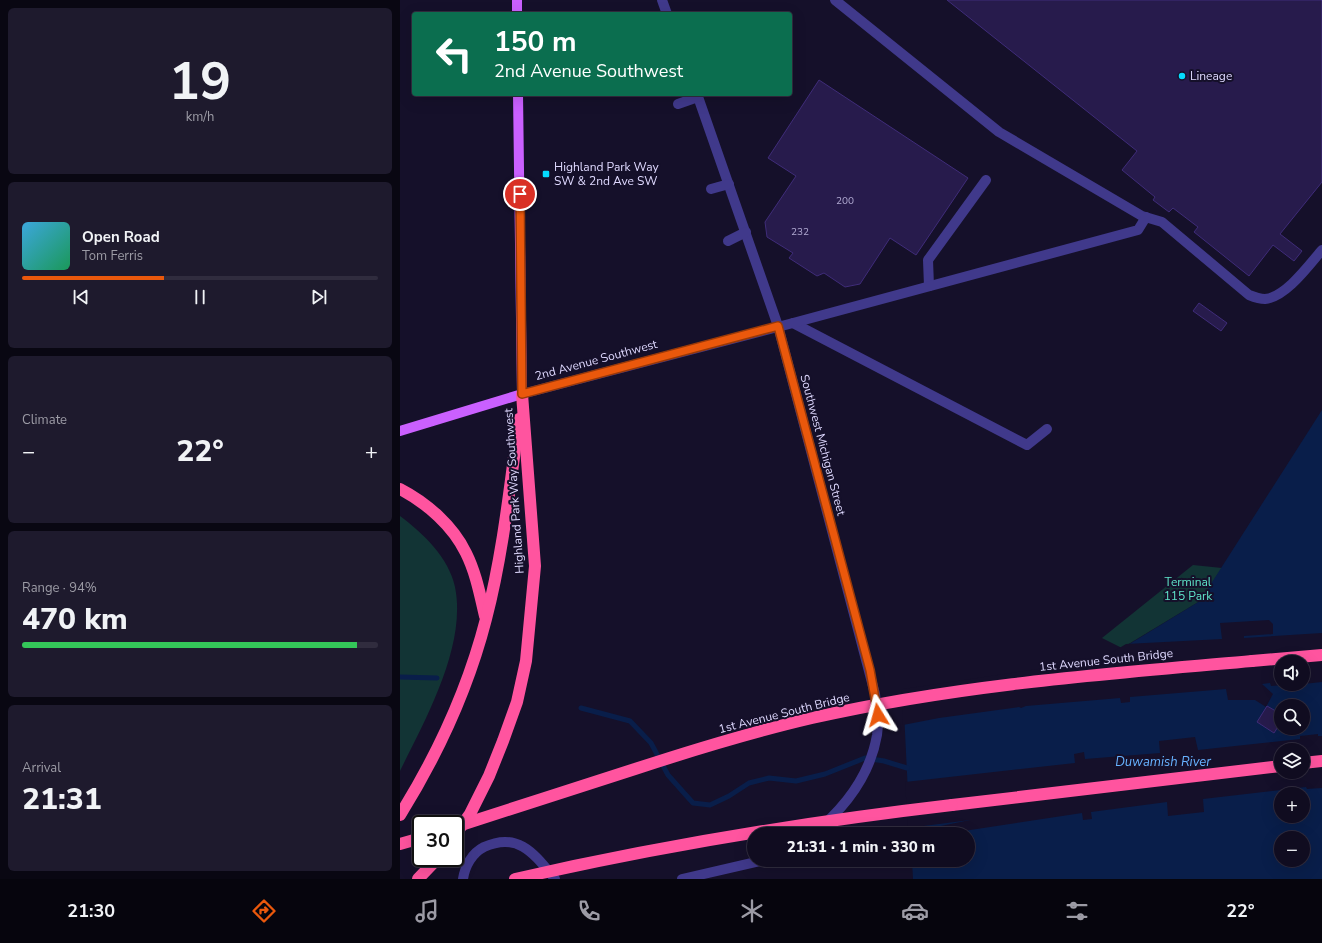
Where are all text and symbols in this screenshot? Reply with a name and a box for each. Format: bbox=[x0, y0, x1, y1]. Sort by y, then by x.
text: 150 m bbox=[494, 23, 577, 61]
icon: left bbox=[428, 28, 480, 80]
text: 19 bbox=[169, 46, 231, 117]
text: 2nd Avenue Southwest bbox=[494, 59, 683, 83]
place label: Lineage bbox=[1190, 68, 1232, 84]
marker: Lineage bbox=[1177, 71, 1187, 81]
text: km/h bbox=[186, 108, 214, 126]
place label: Highland Park Way SW & 2nd Ave SW bbox=[554, 159, 659, 189]
marker: Highland Park Way SW & 2nd Ave SW bbox=[541, 169, 551, 179]
pin bbox=[503, 177, 537, 211]
icon: arrive bbox=[509, 183, 531, 205]
house number: 200 bbox=[836, 194, 854, 208]
house number: 232 bbox=[791, 225, 809, 239]
text: Open Road bbox=[82, 227, 160, 247]
text: Tom Ferris bbox=[82, 247, 143, 265]
icon: previous bbox=[70, 286, 92, 308]
icon: pause bbox=[189, 286, 211, 308]
icon: next bbox=[308, 286, 330, 308]
street label: 2nd Avenue Southwest bbox=[533, 336, 660, 384]
street label: Southwest Michigan Street bbox=[796, 373, 850, 518]
street label: Highland Park Way Southwest bbox=[500, 407, 528, 574]
text: Climate bbox=[22, 411, 67, 429]
text: 22° bbox=[176, 431, 224, 472]
text: − bbox=[22, 437, 35, 467]
text: + bbox=[365, 437, 378, 467]
park label: Terminal 115 Park bbox=[1164, 574, 1213, 604]
text: Range · 94% bbox=[22, 579, 97, 597]
text: 470 km bbox=[22, 599, 128, 640]
street label: 1st Avenue South Bridge bbox=[1038, 645, 1174, 675]
map controls bbox=[1274, 655, 1310, 867]
button: sound bbox=[1274, 655, 1310, 691]
street label: 1st Avenue South Bridge bbox=[717, 689, 851, 737]
position arrow bbox=[857, 694, 899, 736]
button: search bbox=[1274, 699, 1310, 735]
button: layers bbox=[1274, 743, 1310, 779]
water label: Duwamish River bbox=[1115, 753, 1211, 771]
text: Arrival bbox=[22, 759, 61, 777]
text: 21:31 bbox=[22, 779, 102, 820]
button: + bbox=[1274, 787, 1310, 823]
speed limit sign: 30 bbox=[412, 815, 464, 867]
button: − bbox=[1274, 831, 1310, 867]
text: 21:31 · 1 min · 330 m bbox=[787, 837, 935, 857]
icon: directions bbox=[250, 897, 278, 925]
icon: music bbox=[413, 897, 441, 925]
icon: phone bbox=[575, 897, 603, 925]
icon: climate bbox=[738, 897, 766, 925]
icon: car bbox=[901, 897, 929, 925]
icon: filters bbox=[1063, 897, 1091, 925]
text: 21:30 bbox=[67, 899, 115, 923]
text: 22° bbox=[1226, 899, 1255, 923]

